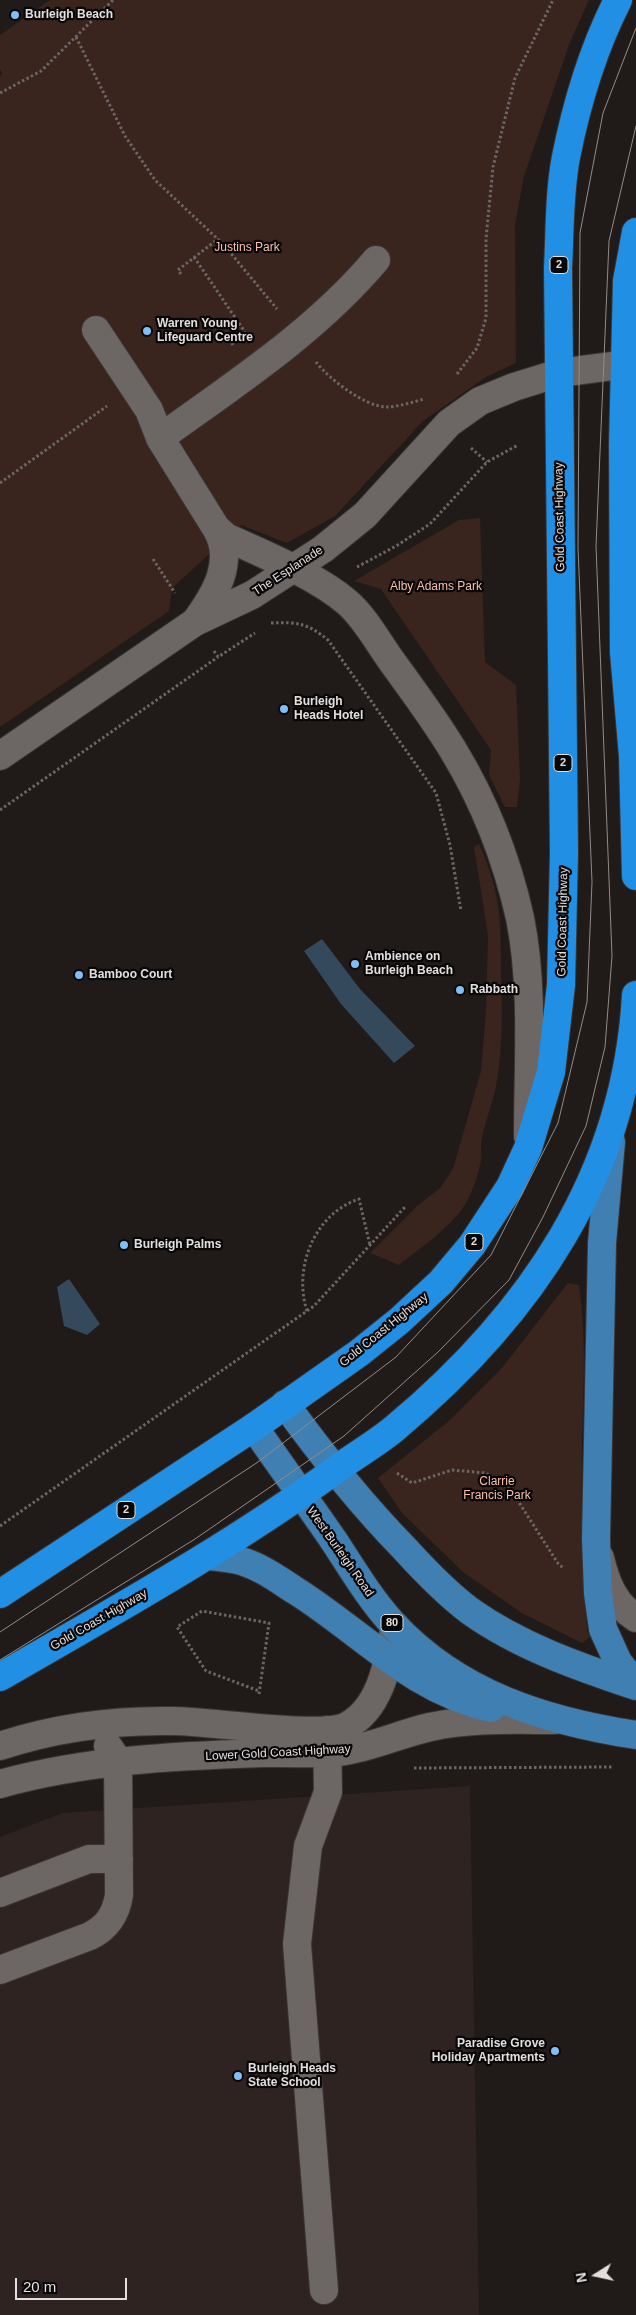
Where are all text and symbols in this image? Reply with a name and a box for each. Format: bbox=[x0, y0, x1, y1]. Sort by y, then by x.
place label: Burleigh Beach bbox=[25, 8, 113, 22]
marker: Burleigh Beach bbox=[9, 9, 21, 21]
park label: Justins Park bbox=[214, 241, 280, 255]
road number: 2 bbox=[550, 256, 568, 274]
place label: Warren Young Lifeguard Centre bbox=[157, 317, 253, 345]
marker: Warren Young Lifeguard Centre bbox=[141, 325, 153, 337]
street label: Gold Coast Highway bbox=[552, 462, 568, 572]
street label: The Esplanade bbox=[250, 543, 326, 599]
park label: Alby Adams Park bbox=[390, 580, 482, 594]
place label: Burleigh Heads Hotel bbox=[294, 695, 363, 723]
marker: Burleigh Heads Hotel bbox=[278, 703, 290, 715]
road number: 2 bbox=[554, 754, 572, 771]
street label: Gold Coast Highway bbox=[555, 867, 571, 977]
place label: Ambience on Burleigh Beach bbox=[365, 950, 453, 978]
marker: Ambience on Burleigh Beach bbox=[349, 958, 361, 970]
place label: Bamboo Court bbox=[89, 968, 172, 982]
marker: Bamboo Court bbox=[73, 969, 85, 981]
place label: Rabbath bbox=[470, 983, 518, 997]
marker: Rabbath bbox=[454, 984, 466, 996]
road number: 2 bbox=[465, 1234, 483, 1250]
place label: Burleigh Palms bbox=[134, 1238, 221, 1252]
marker: Burleigh Palms bbox=[118, 1239, 130, 1251]
street label: Gold Coast Highway bbox=[337, 1290, 431, 1370]
park label: Clarrie Francis Park bbox=[463, 1475, 531, 1503]
road number: 2 bbox=[117, 1502, 135, 1518]
street label: West Burleigh Road bbox=[304, 1504, 376, 1600]
street label: Gold Coast Highway bbox=[48, 1586, 150, 1654]
road number: 80 bbox=[381, 1615, 403, 1632]
street label: Lower Gold Coast Highway bbox=[205, 1742, 351, 1764]
place label: Paradise Grove Holiday Apartments bbox=[432, 2037, 545, 2065]
marker: Paradise Grove Holiday Apartments bbox=[549, 2045, 561, 2057]
place label: Burleigh Heads State School bbox=[248, 2062, 336, 2090]
marker: Burleigh Heads State School bbox=[232, 2070, 244, 2082]
north arrow bbox=[571, 2250, 621, 2300]
scale bar bbox=[18, 2268, 130, 2300]
text: N bbox=[572, 2271, 590, 2284]
text: 20 m bbox=[23, 2278, 56, 2295]

